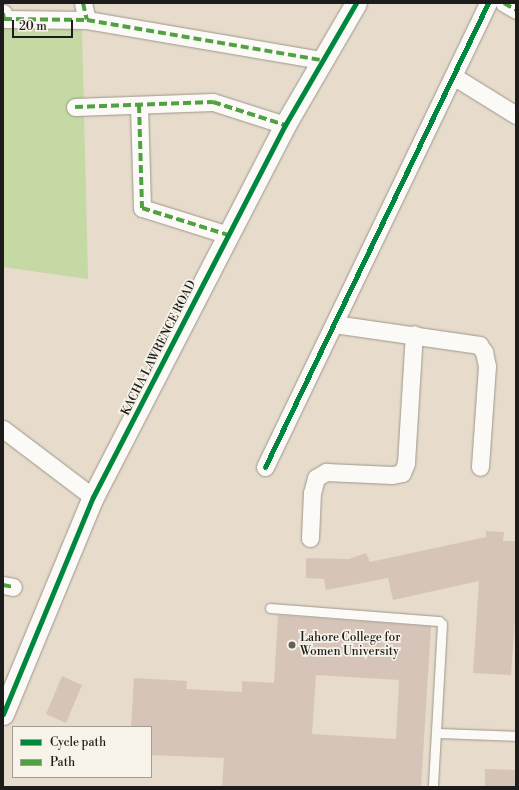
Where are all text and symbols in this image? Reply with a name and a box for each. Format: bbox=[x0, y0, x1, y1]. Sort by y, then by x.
scale bar bbox=[14, 12, 75, 38]
text: 20 m bbox=[19, 19, 47, 34]
street label: KACHA LAWRENCE ROAD bbox=[119, 278, 199, 418]
place label: Lahore College for Women University bbox=[300, 631, 400, 659]
marker: Lahore College for Women University bbox=[287, 640, 297, 650]
legend bbox=[12, 726, 152, 778]
text: Cycle path bbox=[50, 735, 106, 750]
text: Path bbox=[50, 755, 75, 770]

